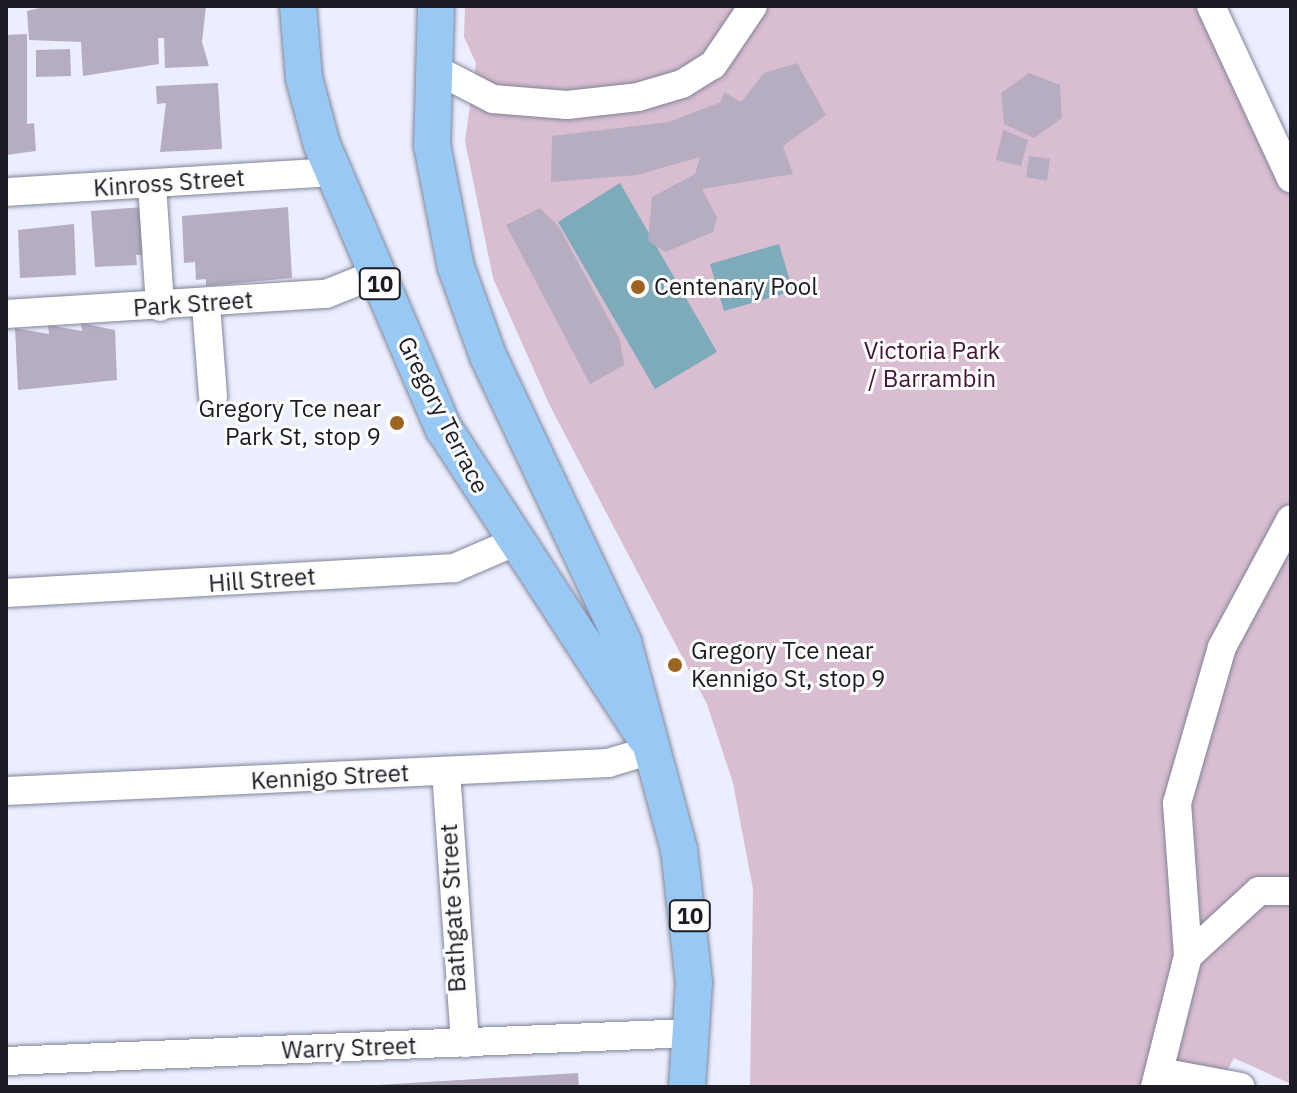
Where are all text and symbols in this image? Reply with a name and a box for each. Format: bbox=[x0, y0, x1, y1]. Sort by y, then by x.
street label: Kinross Street bbox=[92, 163, 246, 203]
road number: 10 bbox=[358, 266, 402, 302]
place label: Centenary Pool bbox=[654, 273, 818, 301]
marker: Centenary Pool bbox=[629, 278, 647, 296]
street label: Park Street bbox=[132, 285, 254, 323]
street label: Gregory Terrace bbox=[391, 332, 495, 498]
park label: Victoria Park / Barrambin bbox=[864, 337, 1000, 393]
place label: Gregory Tce near Park St, stop 9 bbox=[198, 395, 381, 451]
marker: Gregory Tce near Park St, stop 9 bbox=[388, 414, 406, 432]
street label: Hill Street bbox=[207, 562, 317, 598]
place label: Gregory Tce near Kennigo St, stop 9 bbox=[691, 637, 886, 693]
marker: Gregory Tce near Kennigo St, stop 9 bbox=[666, 656, 684, 674]
street label: Kennigo Street bbox=[250, 758, 410, 796]
street label: Bathgate Street bbox=[434, 823, 472, 993]
road number: 10 bbox=[668, 898, 712, 934]
street label: Warry Street bbox=[281, 1031, 417, 1065]

